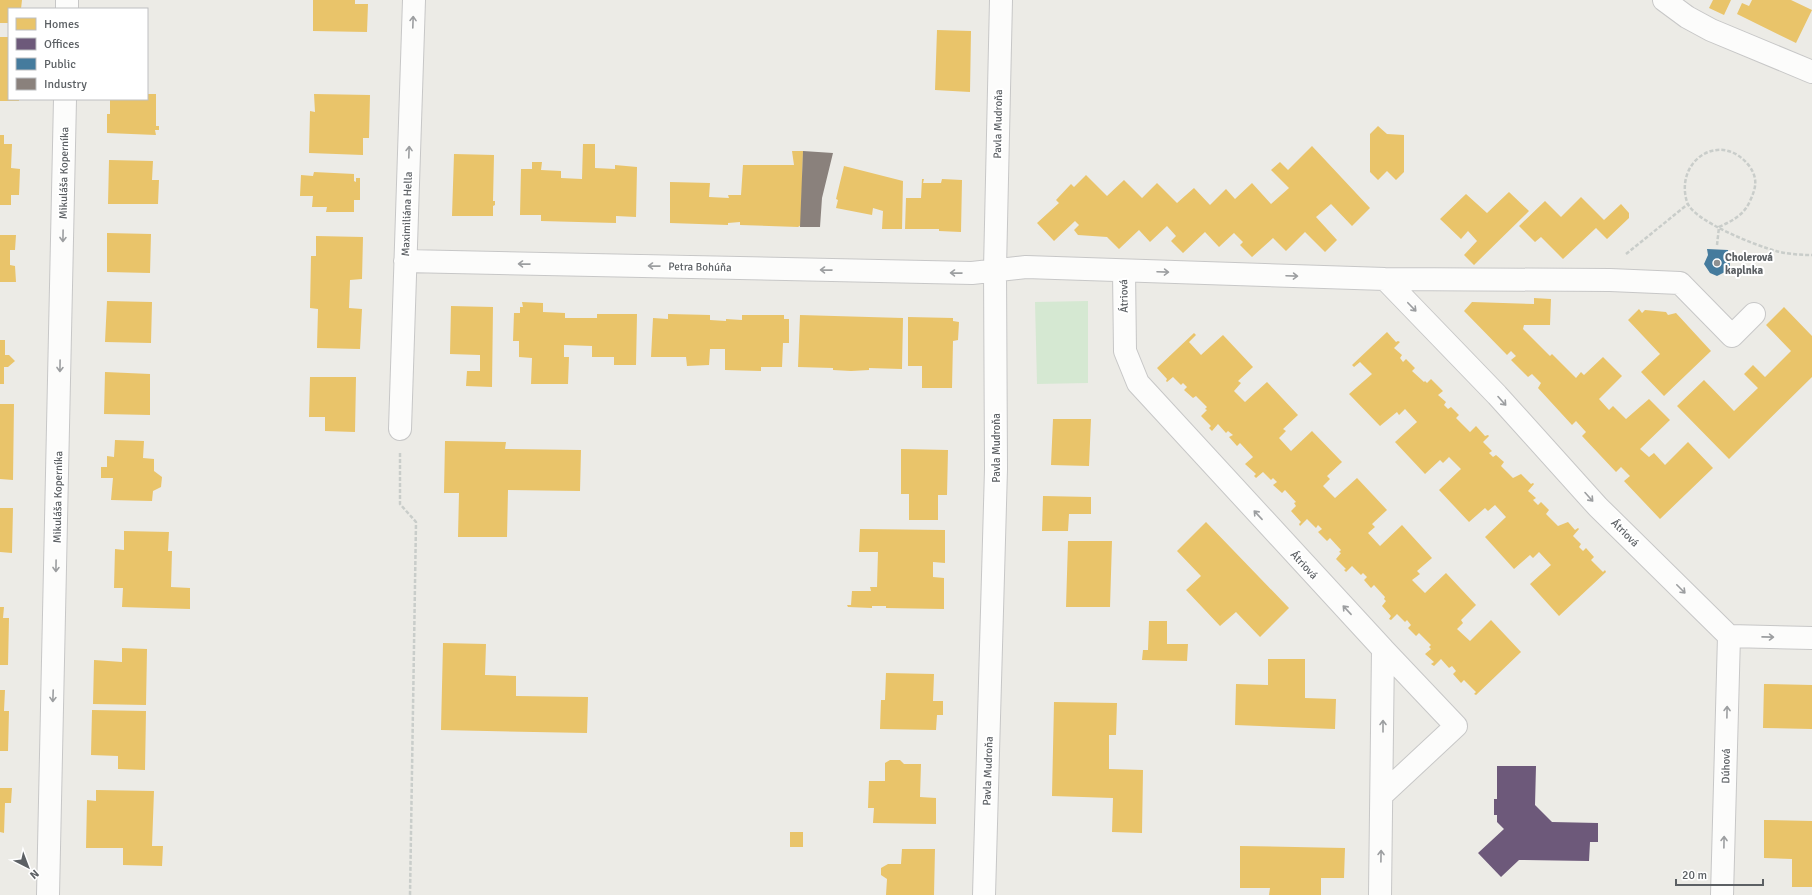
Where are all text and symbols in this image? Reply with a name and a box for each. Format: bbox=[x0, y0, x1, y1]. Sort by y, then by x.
legend bbox=[8, 8, 148, 100]
one-way arrow bbox=[409, 16, 417, 29]
text: Homes bbox=[44, 17, 79, 32]
text: Offices bbox=[44, 37, 79, 52]
text: Public bbox=[44, 57, 76, 72]
text: Industry bbox=[44, 77, 87, 92]
street label: Pavla Mudroňa bbox=[991, 89, 1005, 159]
street label: Mikuláša Koperníka bbox=[57, 126, 71, 219]
one-way arrow bbox=[405, 146, 412, 159]
street label: Maximiliána Hella bbox=[399, 171, 415, 257]
one-way arrow bbox=[59, 229, 67, 242]
place label: Cholerová kaplnka bbox=[1725, 251, 1773, 277]
marker: Cholerová kaplnka bbox=[1712, 258, 1722, 268]
one-way arrow bbox=[518, 260, 531, 267]
street label: Petra Bohúňa bbox=[668, 260, 732, 274]
one-way arrow bbox=[648, 262, 661, 270]
one-way arrow bbox=[820, 266, 833, 274]
one-way arrow bbox=[1156, 268, 1169, 276]
one-way arrow bbox=[950, 269, 963, 277]
one-way arrow bbox=[1285, 272, 1298, 280]
street label: Átriová bbox=[1116, 279, 1131, 313]
one-way arrow bbox=[1407, 302, 1417, 312]
one-way arrow bbox=[56, 359, 64, 372]
one-way arrow bbox=[1497, 396, 1507, 406]
street label: Pavla Mudroňa bbox=[990, 413, 1003, 483]
street label: Mikuláša Koperníka bbox=[51, 450, 65, 543]
one-way arrow bbox=[1585, 492, 1594, 503]
one-way arrow bbox=[1254, 510, 1263, 520]
street label: Átriová bbox=[1608, 516, 1643, 550]
street label: Átriová bbox=[1288, 548, 1321, 582]
one-way arrow bbox=[52, 559, 60, 572]
one-way arrow bbox=[1676, 584, 1686, 594]
one-way arrow bbox=[1342, 605, 1352, 615]
one-way arrow bbox=[1761, 633, 1774, 641]
one-way arrow bbox=[50, 689, 57, 702]
one-way arrow bbox=[1723, 706, 1731, 719]
one-way arrow bbox=[1379, 720, 1387, 733]
street label: Pavla Mudroňa bbox=[980, 736, 996, 806]
street label: Dúhová bbox=[1719, 748, 1733, 784]
one-way arrow bbox=[1720, 836, 1728, 849]
north arrow bbox=[8, 847, 48, 887]
one-way arrow bbox=[1377, 850, 1385, 863]
scale bar bbox=[1676, 861, 1763, 887]
text: N bbox=[27, 867, 42, 881]
text: 20 m bbox=[1682, 868, 1707, 883]

